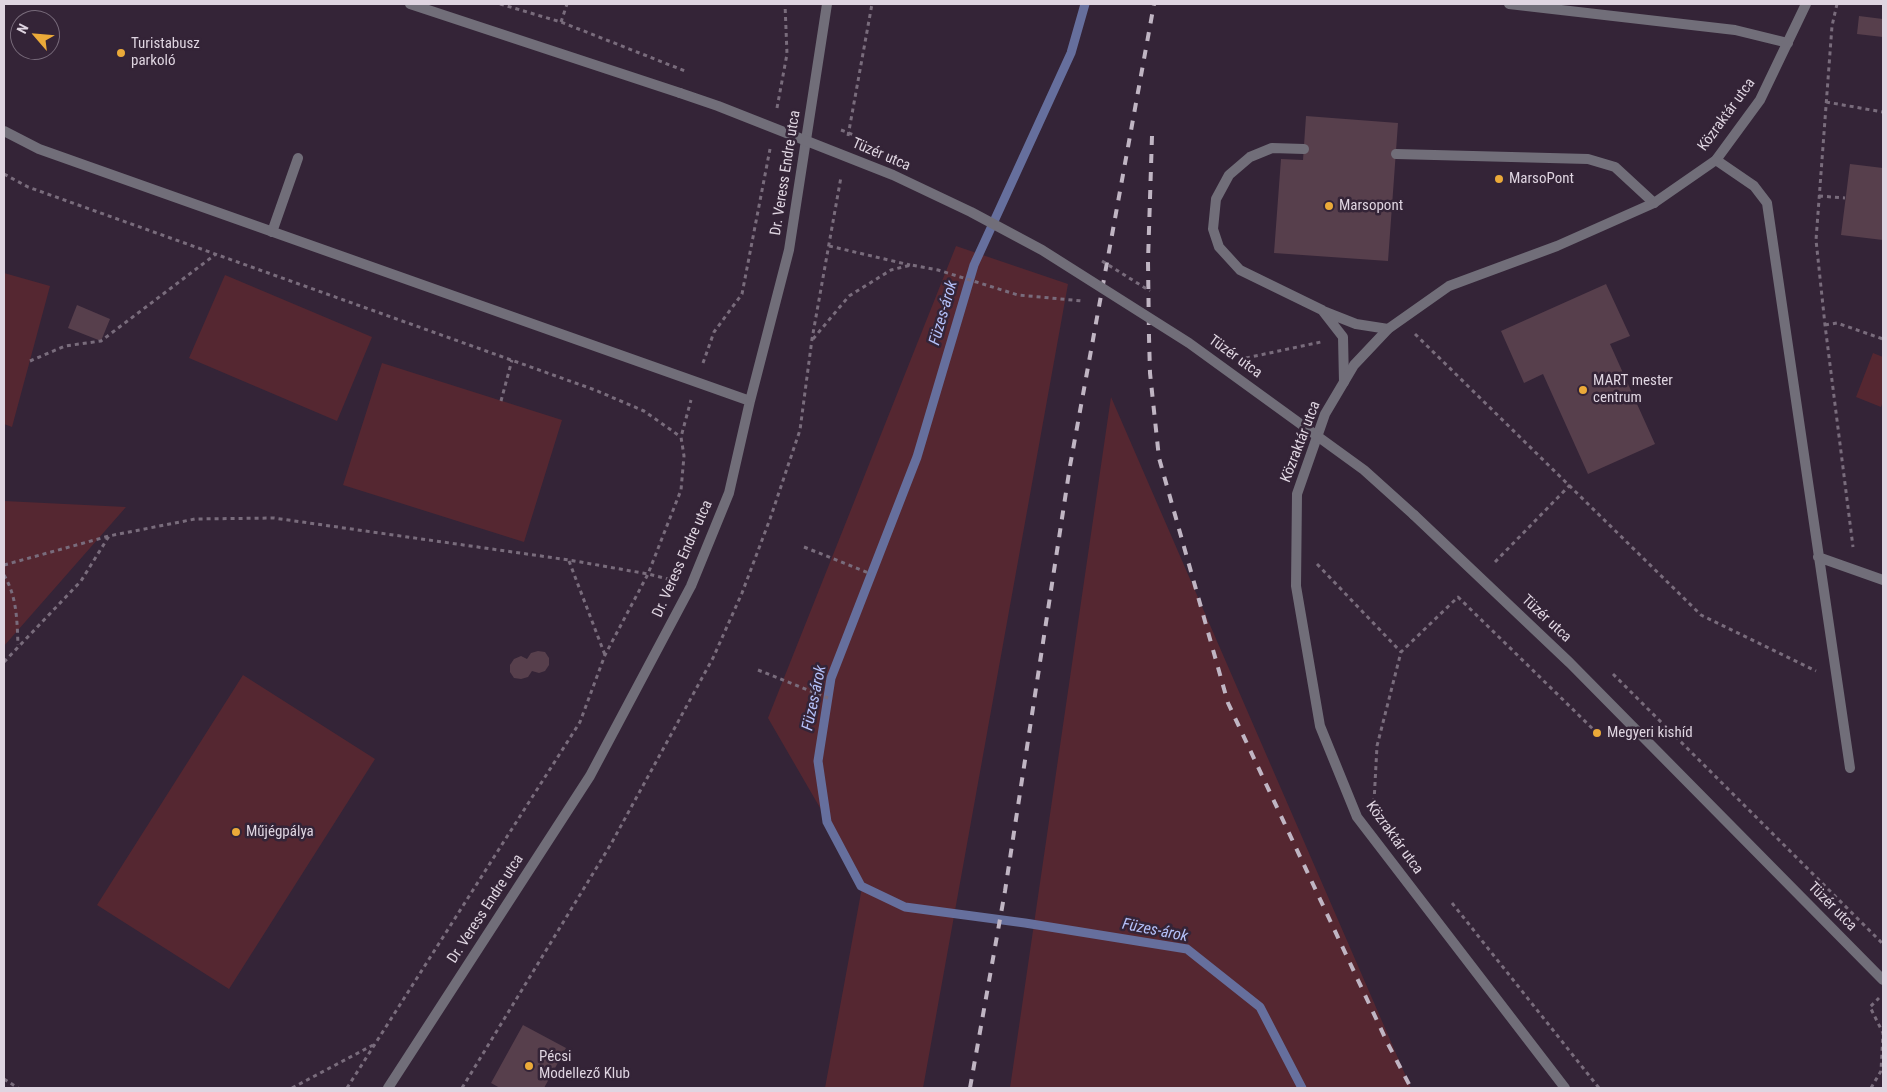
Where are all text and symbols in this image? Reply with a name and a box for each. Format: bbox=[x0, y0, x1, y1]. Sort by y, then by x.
north arrow bbox=[10, 10, 60, 60]
text: N bbox=[13, 21, 32, 36]
place label: Turistabusz parkoló bbox=[131, 35, 200, 70]
marker: Turistabusz parkoló bbox=[115, 47, 127, 59]
street label: Közraktár utca bbox=[1695, 75, 1759, 155]
street label: Dr. Veress Endre utca bbox=[767, 109, 805, 237]
street label: Tüzér utca bbox=[849, 135, 913, 175]
place label: MarsoPont bbox=[1509, 170, 1574, 188]
marker: MarsoPont bbox=[1493, 173, 1505, 185]
place label: Marsopont bbox=[1339, 197, 1403, 215]
marker: Marsopont bbox=[1323, 200, 1335, 212]
water label: Füzes-árok bbox=[926, 278, 962, 348]
street label: Tüzér utca bbox=[1205, 332, 1265, 382]
place label: MART mester centrum bbox=[1593, 372, 1673, 407]
marker: MART mester centrum bbox=[1577, 384, 1589, 396]
street label: Közraktár utca bbox=[1277, 399, 1325, 485]
street label: Dr. Veress Endre utca bbox=[649, 498, 717, 620]
street label: Tüzér utca bbox=[1517, 591, 1575, 647]
water label: Füzes-árok bbox=[799, 663, 831, 733]
place label: Megyeri kishíd bbox=[1607, 724, 1693, 742]
marker: Megyeri kishíd bbox=[1591, 727, 1603, 739]
street label: Közraktár utca bbox=[1362, 798, 1426, 878]
place label: Műjégpálya bbox=[246, 823, 314, 841]
marker: Műjégpálya bbox=[230, 826, 242, 838]
street label: Dr. Veress Endre utca bbox=[444, 851, 528, 967]
street label: Tüzér utca bbox=[1804, 879, 1860, 935]
water label: Füzes-árok bbox=[1121, 915, 1189, 947]
place label: Pécsi Modellező Klub bbox=[539, 1048, 630, 1083]
marker: Pécsi Modellező Klub bbox=[523, 1060, 535, 1072]

